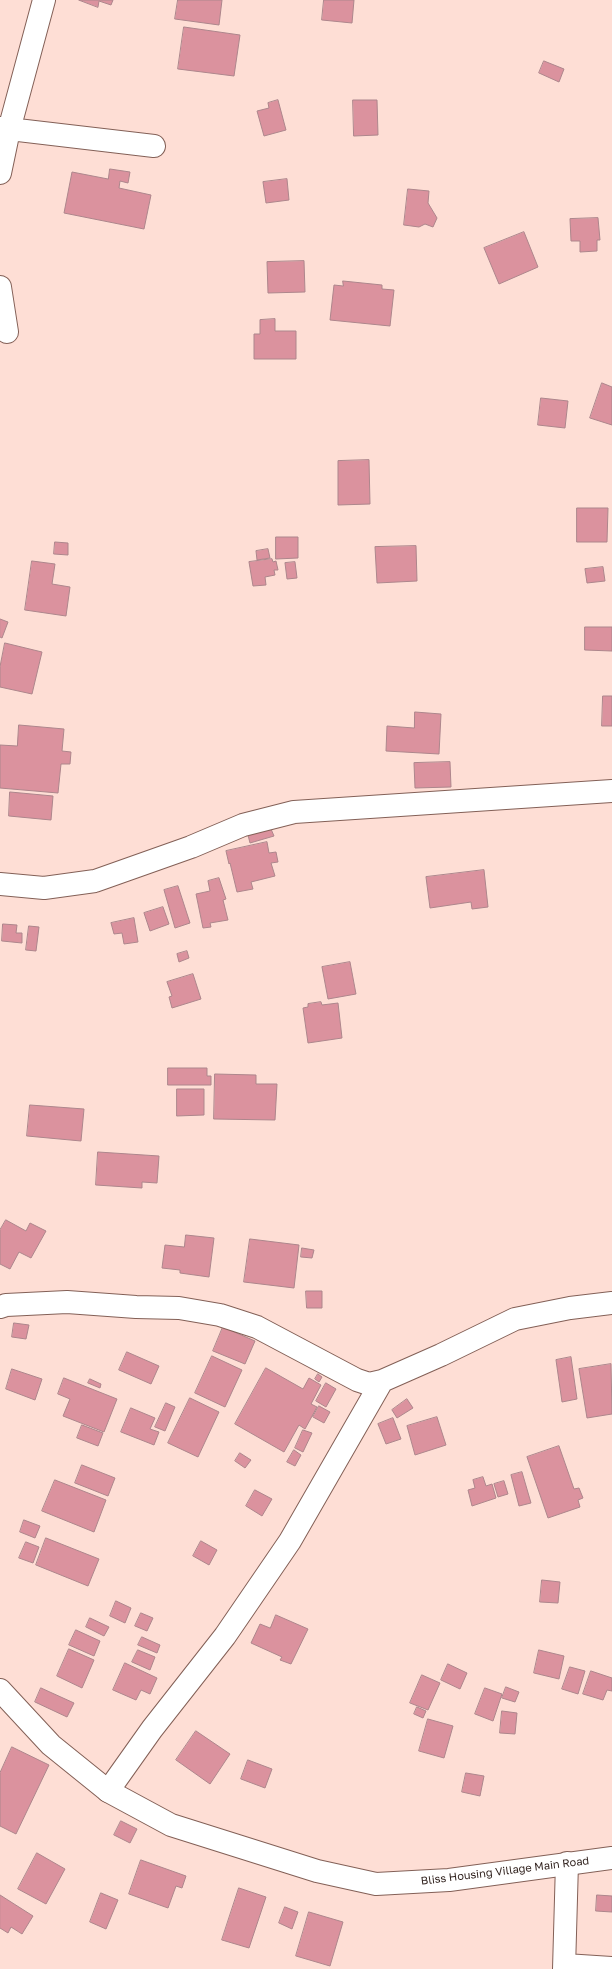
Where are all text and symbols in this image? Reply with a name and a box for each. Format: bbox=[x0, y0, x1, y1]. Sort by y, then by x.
street label: Bliss Housing Village Main Road bbox=[420, 1854, 590, 1888]

